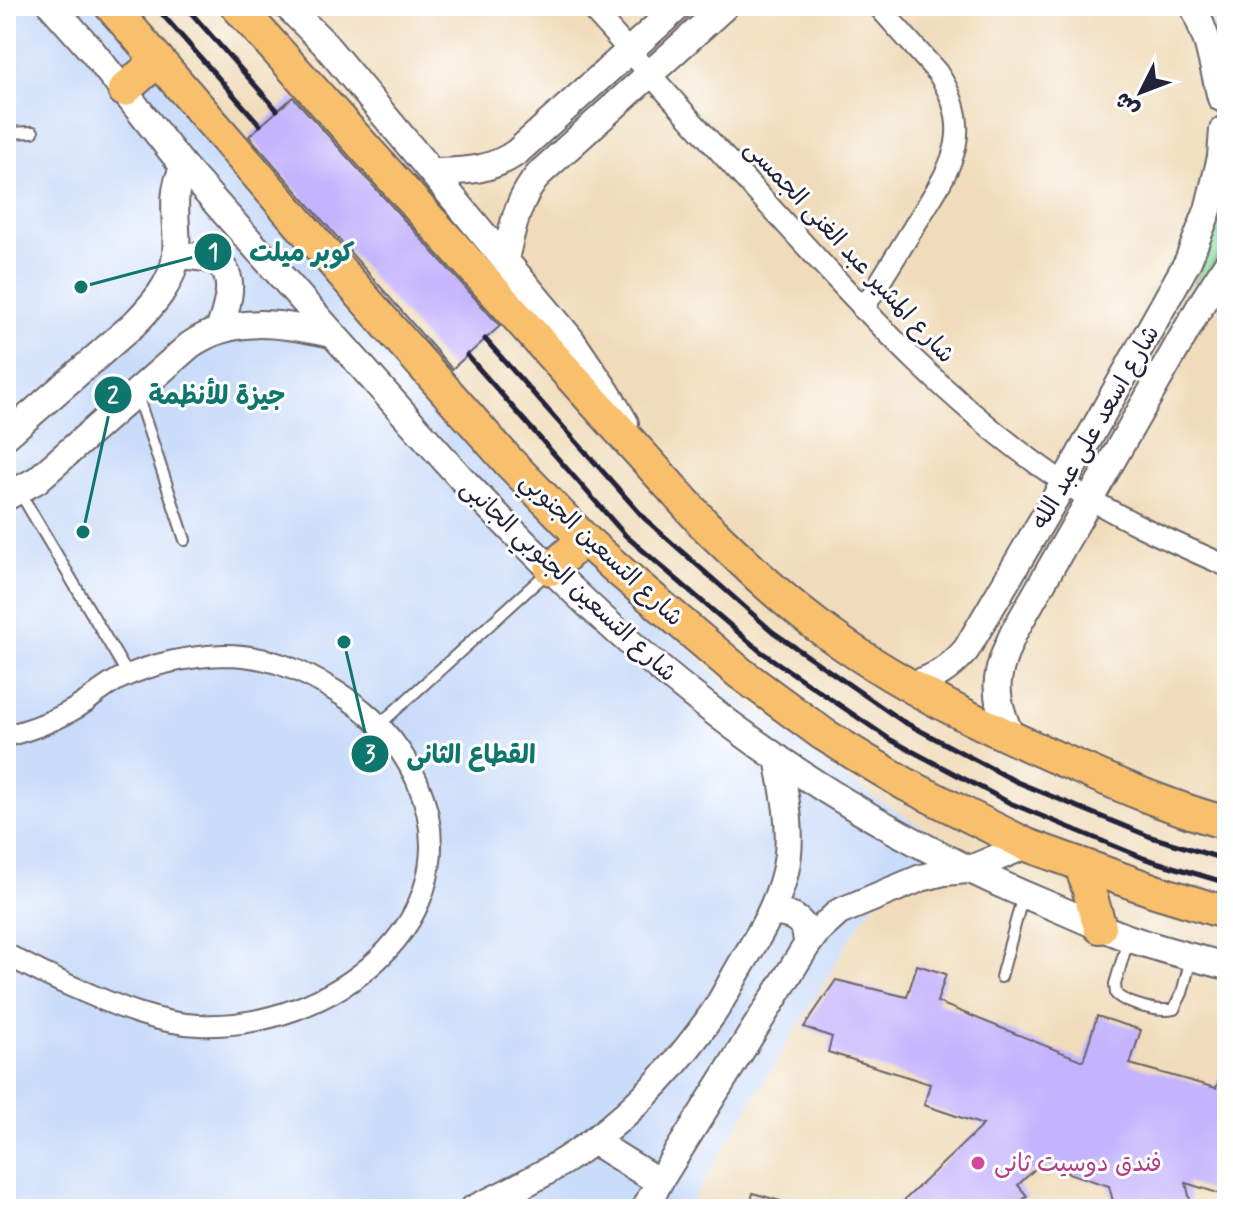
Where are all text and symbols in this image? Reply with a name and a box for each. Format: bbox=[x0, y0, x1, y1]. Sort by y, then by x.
north arrow bbox=[1101, 52, 1181, 132]
text: ش bbox=[1109, 86, 1146, 122]
street label: شارع المشير عبد الغنى الجمسى bbox=[737, 134, 961, 371]
callout: كوبر ميلت bbox=[193, 227, 371, 277]
text: كوبر ميلت bbox=[249, 237, 355, 271]
text: 1 bbox=[208, 238, 218, 269]
street label: شارع اسعد على عبد الله bbox=[1025, 320, 1167, 535]
callout: جيزة للأنظمة bbox=[93, 370, 301, 420]
text: جيزة للأنظمة bbox=[149, 377, 285, 414]
text: 2 bbox=[107, 381, 119, 412]
street label: شارع التسعين الجنوبي bbox=[510, 466, 689, 637]
street label: شارع التسعين الجنوبي الجانبى bbox=[451, 473, 682, 692]
callout: القطاع الثانى bbox=[350, 729, 551, 779]
text: القطاع الثانى bbox=[406, 739, 536, 773]
text: 3 bbox=[365, 740, 376, 771]
place label: فندق دوسيت ثانى bbox=[994, 1149, 1162, 1180]
marker: فندق دوسيت ثانى bbox=[969, 1154, 987, 1172]

